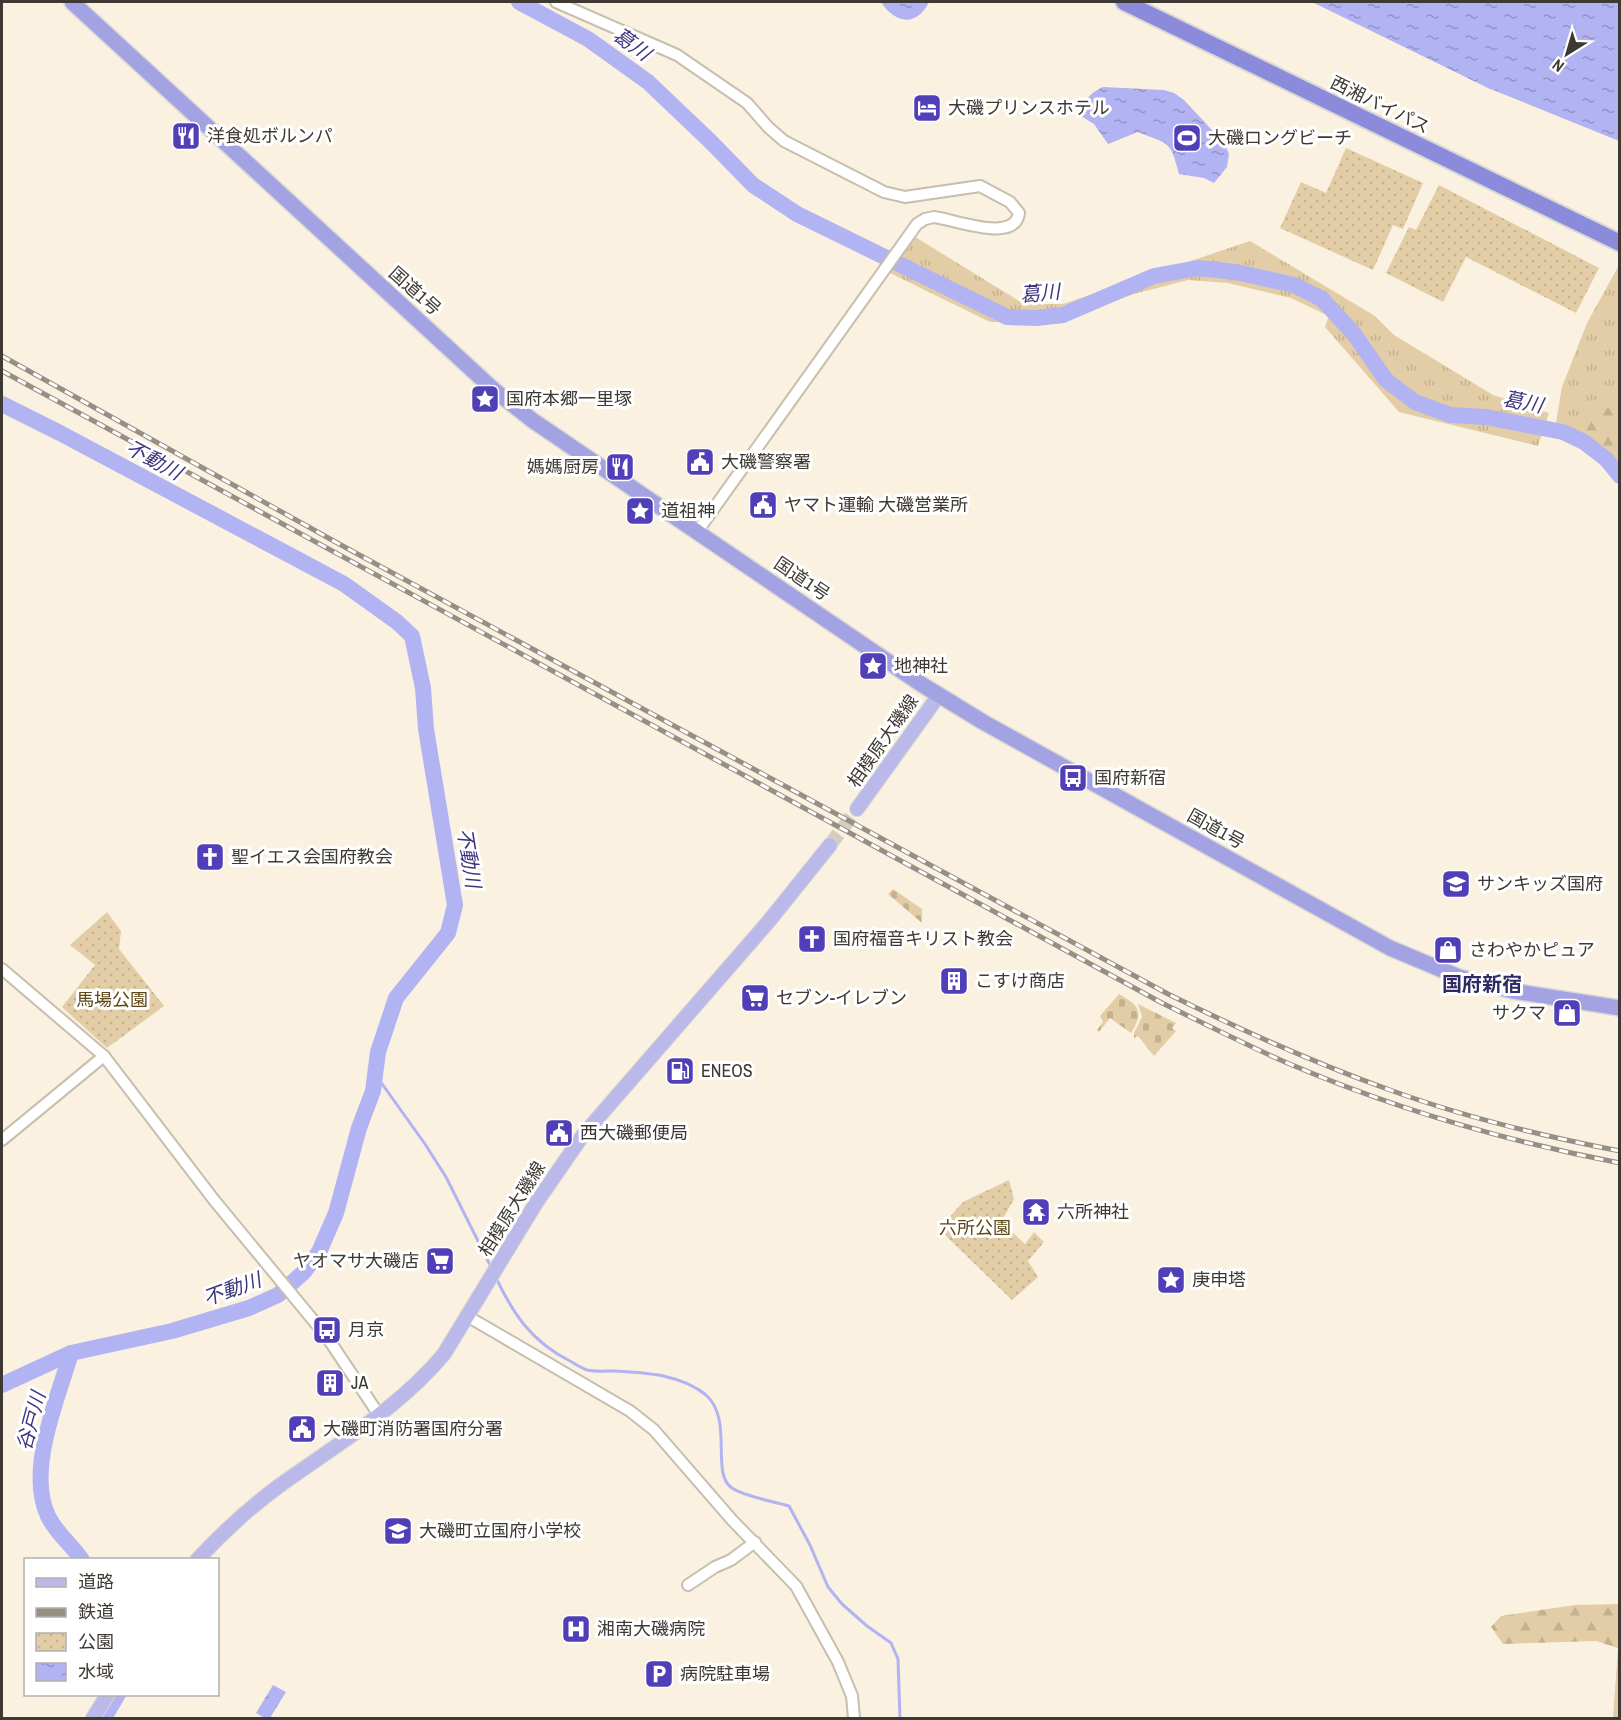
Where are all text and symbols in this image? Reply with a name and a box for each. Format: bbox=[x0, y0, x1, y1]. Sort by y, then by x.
water label: 葛川 bbox=[608, 21, 658, 67]
north arrow bbox=[1537, 24, 1597, 84]
text: N bbox=[1548, 54, 1568, 78]
street label: 西湘バイパス bbox=[1326, 70, 1434, 139]
hotel icon: 大磯プリンスホテル bbox=[911, 92, 943, 124]
place label: 大磯プリンスホテル bbox=[948, 95, 1110, 120]
restaurant icon: 洋食処ボルンパ bbox=[170, 120, 202, 152]
sports icon: 大磯ロングビーチ bbox=[1171, 122, 1203, 154]
place label: 洋食処ボルンパ bbox=[207, 123, 333, 148]
place label: 大磯ロングビーチ bbox=[1208, 125, 1352, 150]
street label: 国道1号 bbox=[384, 261, 447, 321]
water label: 葛川 bbox=[1019, 277, 1063, 308]
place icon: 国府本郷一里塚 bbox=[469, 383, 501, 415]
water label: 葛川 bbox=[1501, 384, 1547, 419]
place label: 国府本郷一里塚 bbox=[506, 386, 632, 411]
water label: 不動川 bbox=[121, 434, 189, 487]
public building icon: 大磯警察署 bbox=[684, 446, 716, 478]
place label: 大磯警察署 bbox=[721, 449, 811, 474]
restaurant icon: 媽媽厨房 bbox=[604, 451, 636, 483]
place label: 媽媽厨房 bbox=[527, 454, 599, 479]
public building icon: ヤマト運輸 大磯営業所 bbox=[747, 489, 779, 521]
place label: ヤマト運輸 大磯営業所 bbox=[784, 492, 968, 517]
place icon: 道祖神 bbox=[624, 495, 656, 527]
place label: 道祖神 bbox=[661, 498, 715, 523]
street label: 国道1号 bbox=[769, 551, 835, 606]
place icon: 地神社 bbox=[857, 650, 889, 682]
place label: 地神社 bbox=[894, 653, 948, 678]
street label: 相模原大磯線 bbox=[841, 689, 924, 792]
bus stop icon: 国府新宿 bbox=[1057, 762, 1089, 794]
place label: 国府新宿 bbox=[1094, 765, 1166, 790]
street label: 国道1号 bbox=[1183, 803, 1250, 855]
water label: 不動川 bbox=[451, 826, 488, 892]
church icon: 聖イエス会国府教会 bbox=[194, 841, 226, 873]
place label: 聖イエス会国府教会 bbox=[231, 844, 393, 869]
school or university icon: サンキッズ国府 bbox=[1440, 868, 1472, 900]
place label: サンキッズ国府 bbox=[1477, 871, 1603, 896]
church icon: 国府福音キリスト教会 bbox=[796, 923, 828, 955]
place label: 国府福音キリスト教会 bbox=[833, 926, 1013, 951]
shop icon: さわやかピュア bbox=[1432, 934, 1464, 966]
place label: さわやかピュア bbox=[1469, 937, 1595, 962]
building icon: こすけ商店 bbox=[938, 965, 970, 997]
place label: こすけ商店 bbox=[975, 968, 1065, 993]
district label: 国府新宿 bbox=[1442, 970, 1522, 997]
supermarket icon: セブン-イレブン bbox=[739, 982, 771, 1014]
place label: セブン-イレブン bbox=[776, 985, 907, 1010]
park label: 馬場公園 bbox=[76, 987, 148, 1012]
shop icon: サクマ bbox=[1551, 997, 1583, 1029]
place label: サクマ bbox=[1492, 1000, 1546, 1025]
fuel station icon: ENEOS bbox=[664, 1055, 696, 1087]
place label: ENEOS bbox=[701, 1058, 753, 1083]
public building icon: 西大磯郵便局 bbox=[543, 1117, 575, 1149]
place label: 西大磯郵便局 bbox=[580, 1120, 688, 1145]
street label: 相模原大磯線 bbox=[472, 1156, 551, 1261]
temple icon: 六所神社 bbox=[1020, 1196, 1052, 1228]
place label: 六所神社 bbox=[1057, 1199, 1129, 1224]
park label: 六所公園 bbox=[939, 1215, 1011, 1240]
supermarket icon: ヤオマサ大磯店 bbox=[424, 1245, 456, 1277]
place label: ヤオマサ大磯店 bbox=[293, 1248, 419, 1273]
place icon: 庚申塔 bbox=[1155, 1264, 1187, 1296]
water label: 不動川 bbox=[199, 1265, 267, 1311]
place label: 庚申塔 bbox=[1192, 1267, 1246, 1292]
bus stop icon: 月京 bbox=[311, 1314, 343, 1346]
place label: 月京 bbox=[348, 1317, 384, 1342]
building icon: JA bbox=[314, 1367, 346, 1399]
place label: JA bbox=[351, 1370, 368, 1395]
water label: 谷戸川 bbox=[10, 1386, 52, 1453]
public building icon: 大磯町消防署国府分署 bbox=[286, 1413, 318, 1445]
place label: 大磯町消防署国府分署 bbox=[323, 1416, 503, 1441]
school or university icon: 大磯町立国府小学校 bbox=[382, 1515, 414, 1547]
place label: 大磯町立国府小学校 bbox=[419, 1518, 581, 1543]
legend bbox=[24, 1558, 219, 1696]
text: 道路 bbox=[78, 1569, 114, 1594]
text: 鉄道 bbox=[78, 1599, 114, 1624]
hospital icon: 湘南大磯病院 bbox=[560, 1613, 592, 1645]
place label: 湘南大磯病院 bbox=[597, 1616, 705, 1641]
text: 公園 bbox=[78, 1629, 114, 1654]
parking icon: 病院駐車場 bbox=[643, 1658, 675, 1690]
text: 水域 bbox=[78, 1659, 114, 1684]
place label: 病院駐車場 bbox=[680, 1661, 770, 1686]

